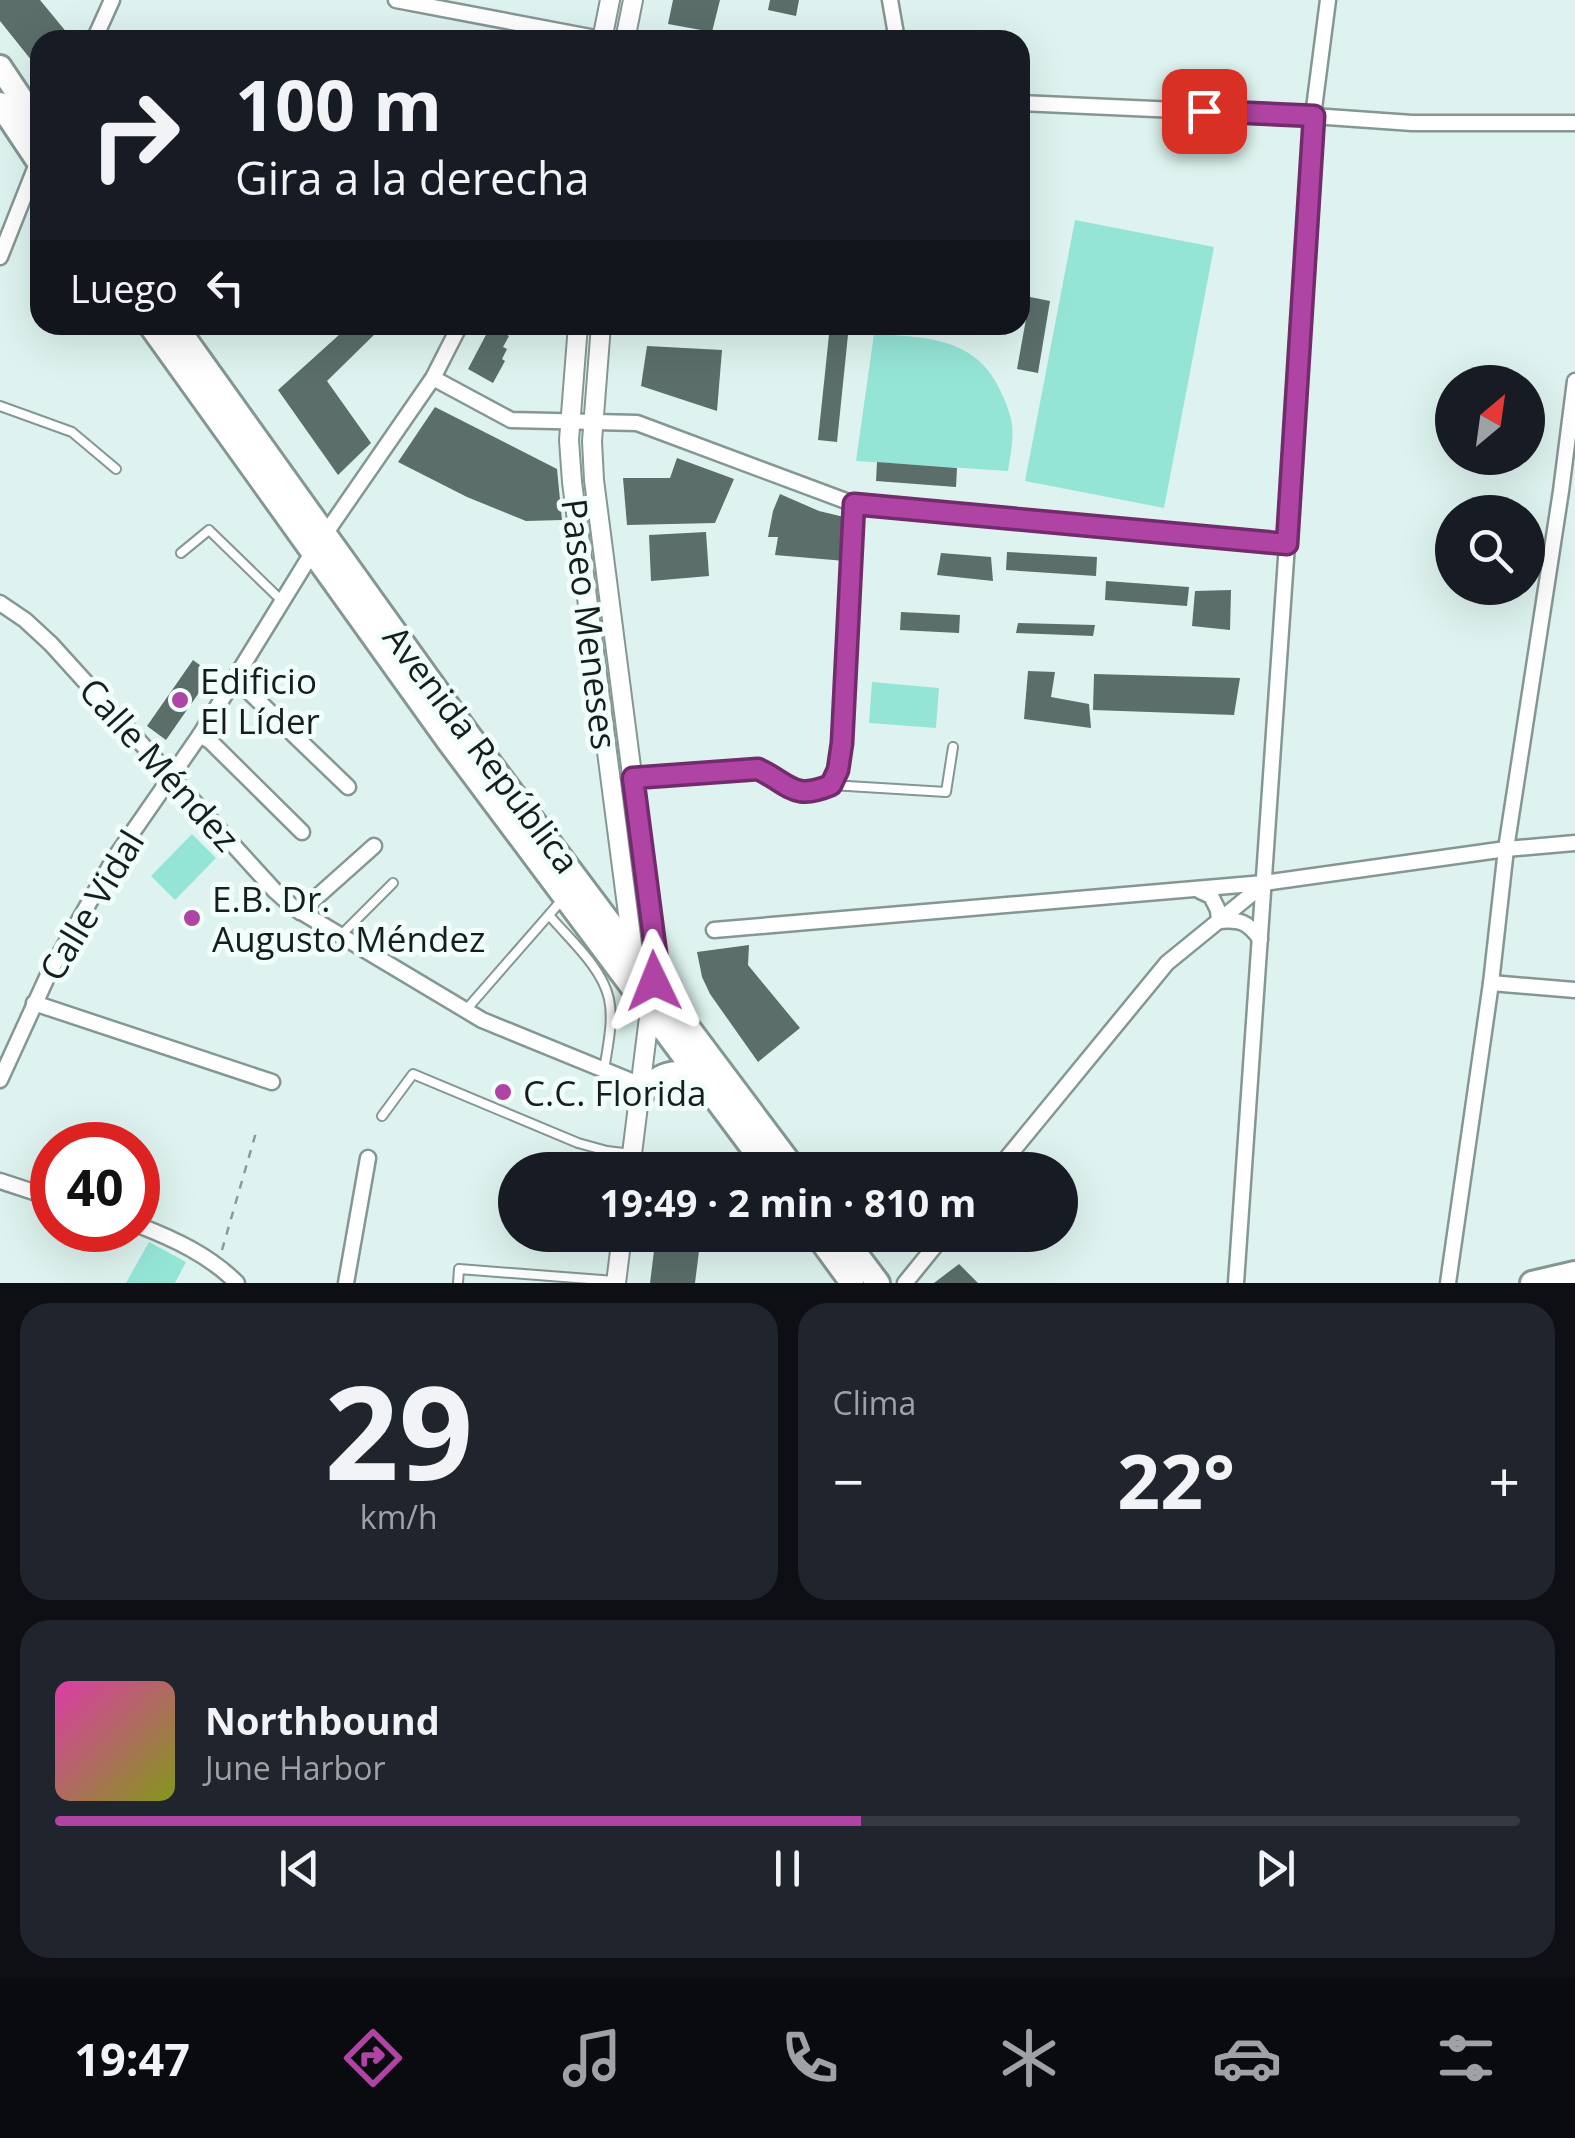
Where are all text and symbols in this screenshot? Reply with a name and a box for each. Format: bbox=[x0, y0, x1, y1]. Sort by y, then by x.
text: 100 m bbox=[235, 56, 442, 152]
pin bbox=[1162, 69, 1247, 154]
icon: right bbox=[70, 70, 200, 200]
icon: arrive bbox=[1177, 84, 1232, 139]
text: Gira a la derecha bbox=[235, 147, 590, 208]
icon: left bbox=[198, 260, 253, 315]
text: Luego bbox=[70, 262, 178, 314]
north arrow bbox=[1435, 365, 1545, 475]
map controls bbox=[1435, 365, 1545, 605]
button: search bbox=[1435, 495, 1545, 605]
street label: Paseo Meneses bbox=[551, 496, 629, 752]
street label: Avenida República bbox=[373, 615, 591, 883]
place label: Edificio El Líder bbox=[200, 657, 320, 744]
street label: Calle Méndez bbox=[70, 667, 250, 861]
marker: Edificio El Líder bbox=[169, 689, 191, 711]
street label: Calle Vidal bbox=[28, 821, 154, 989]
place label: E.B. Dr. Augusto Méndez bbox=[212, 875, 485, 962]
marker: E.B. Dr. Augusto Méndez bbox=[181, 907, 203, 929]
position arrow bbox=[602, 929, 706, 1033]
place label: C.C. Florida bbox=[523, 1069, 707, 1116]
marker: C.C. Florida bbox=[492, 1081, 514, 1103]
speed limit sign: 40 bbox=[30, 1122, 160, 1252]
text: 19:49 · 2 min · 810 m bbox=[600, 1176, 976, 1228]
text: 29 bbox=[324, 1341, 473, 1518]
text: Clima bbox=[833, 1381, 916, 1424]
text: 22° bbox=[1117, 1429, 1235, 1531]
text: − bbox=[833, 1443, 864, 1518]
text: + bbox=[1489, 1443, 1520, 1518]
text: km/h bbox=[360, 1495, 438, 1538]
text: Northbound bbox=[205, 1694, 440, 1746]
text: June Harbor bbox=[205, 1746, 385, 1789]
icon: previous bbox=[272, 1841, 327, 1896]
icon: pause bbox=[760, 1841, 815, 1896]
icon: next bbox=[1248, 1841, 1303, 1896]
icon: directions bbox=[338, 2023, 408, 2093]
icon: music bbox=[557, 2023, 627, 2093]
icon: phone bbox=[775, 2023, 845, 2093]
icon: climate bbox=[994, 2023, 1064, 2093]
icon: car bbox=[1212, 2023, 1282, 2093]
icon: filters bbox=[1431, 2023, 1501, 2093]
text: 19:47 bbox=[74, 2028, 190, 2089]

